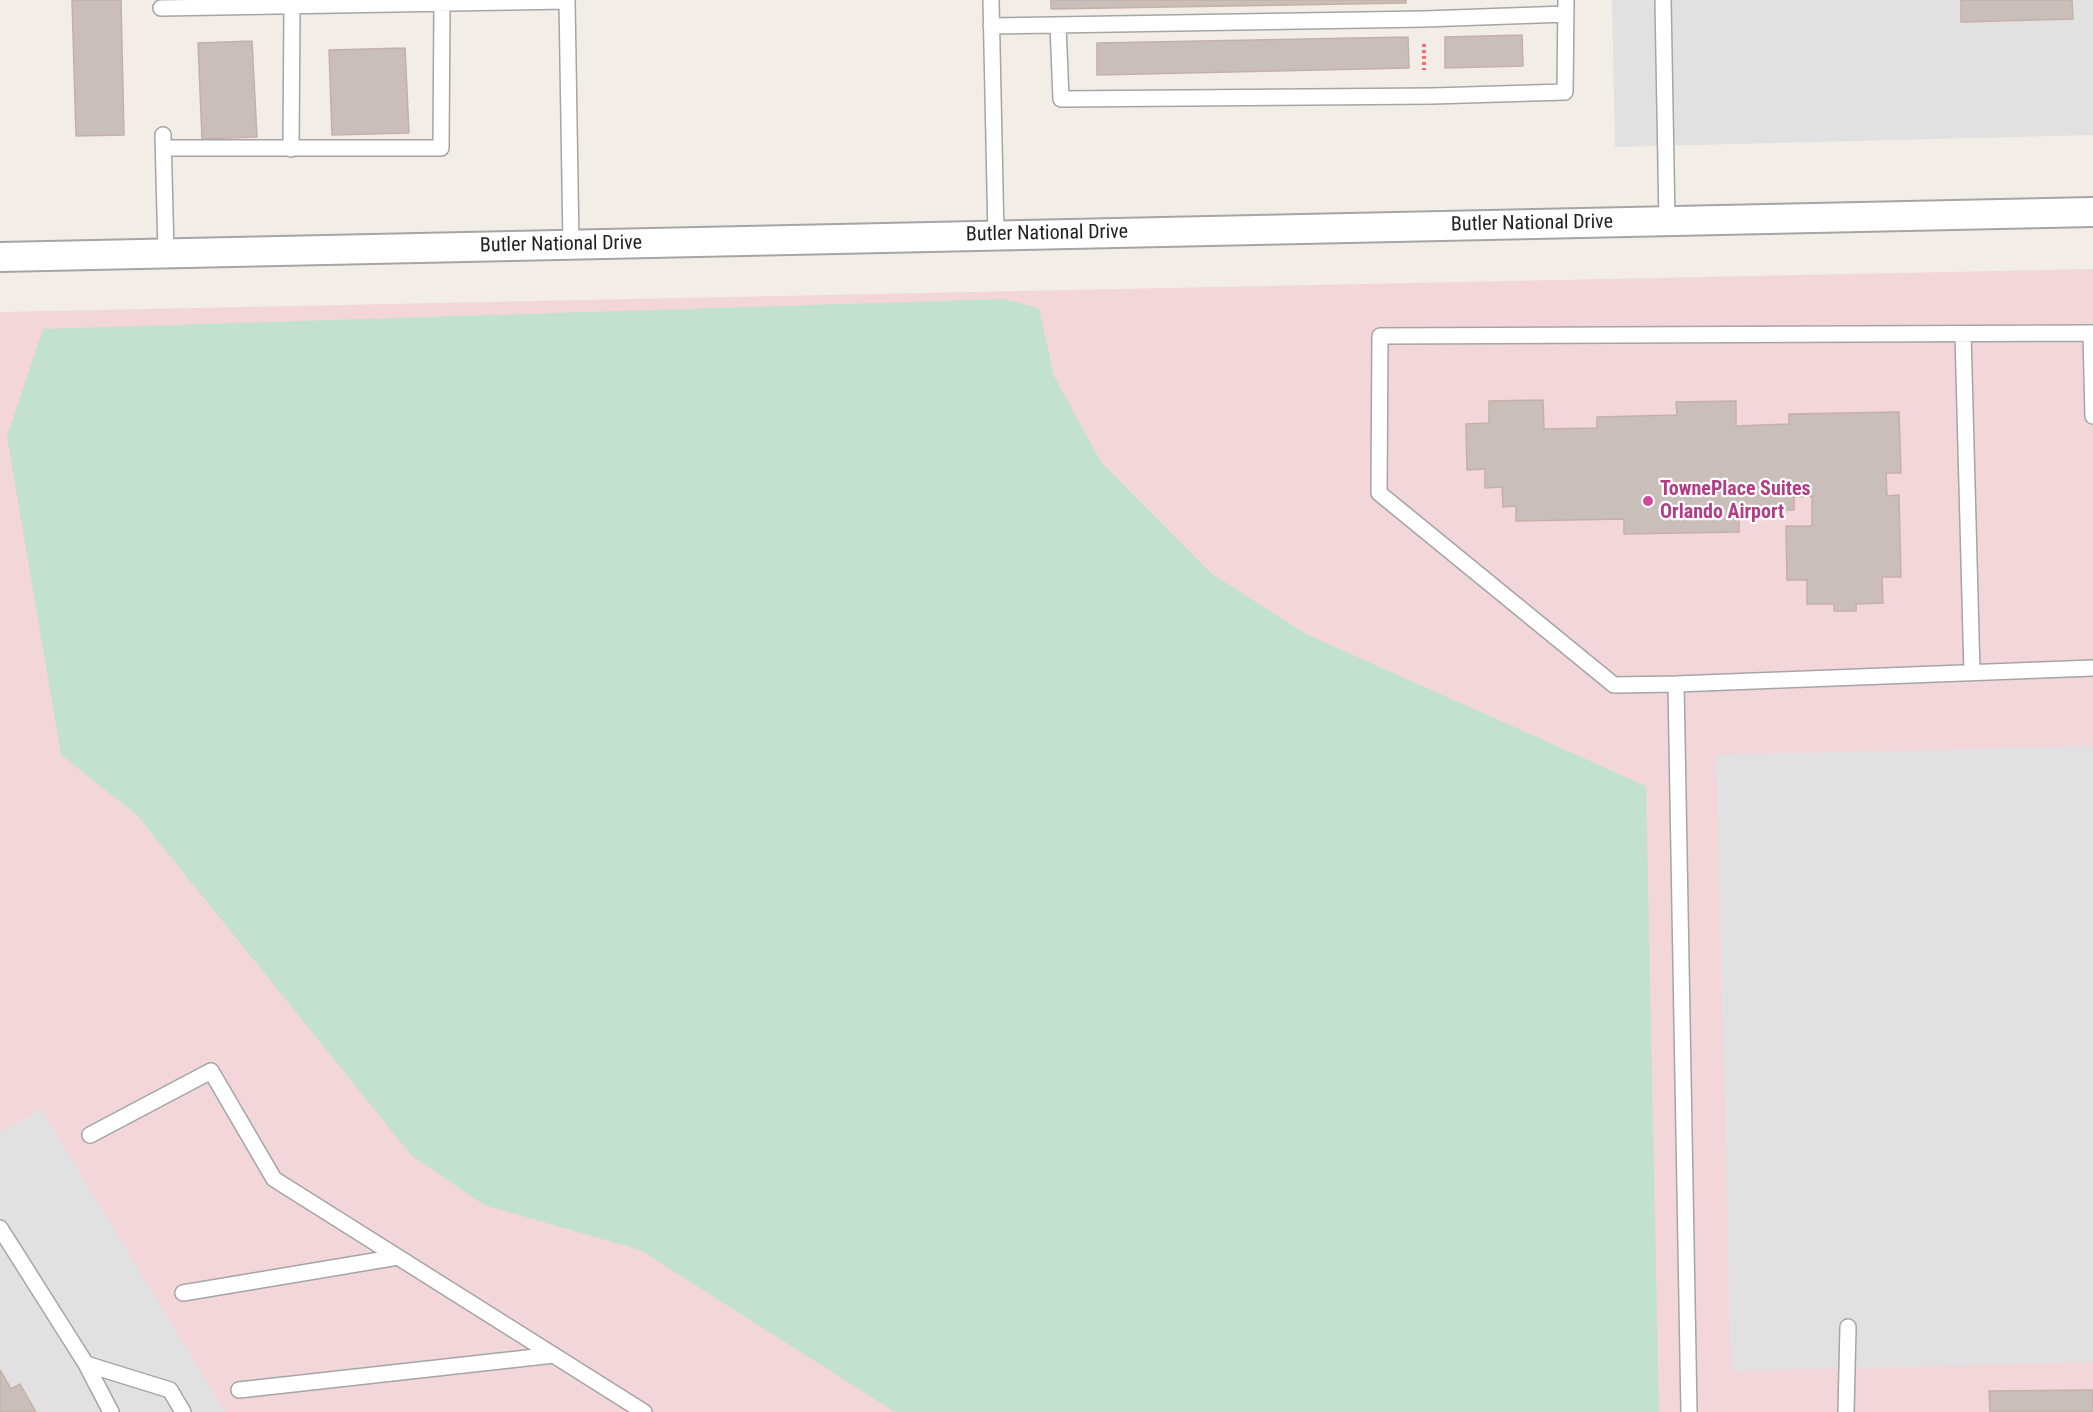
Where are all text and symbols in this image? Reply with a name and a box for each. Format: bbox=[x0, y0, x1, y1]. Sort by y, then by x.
street label: Butler National Drive bbox=[1451, 211, 1613, 237]
street label: Butler National Drive bbox=[966, 221, 1128, 247]
street label: Butler National Drive bbox=[480, 232, 642, 258]
place label: TownePlace Suites Orlando Airport bbox=[1660, 478, 1811, 525]
marker: TownePlace Suites Orlando Airport bbox=[1641, 494, 1655, 508]

